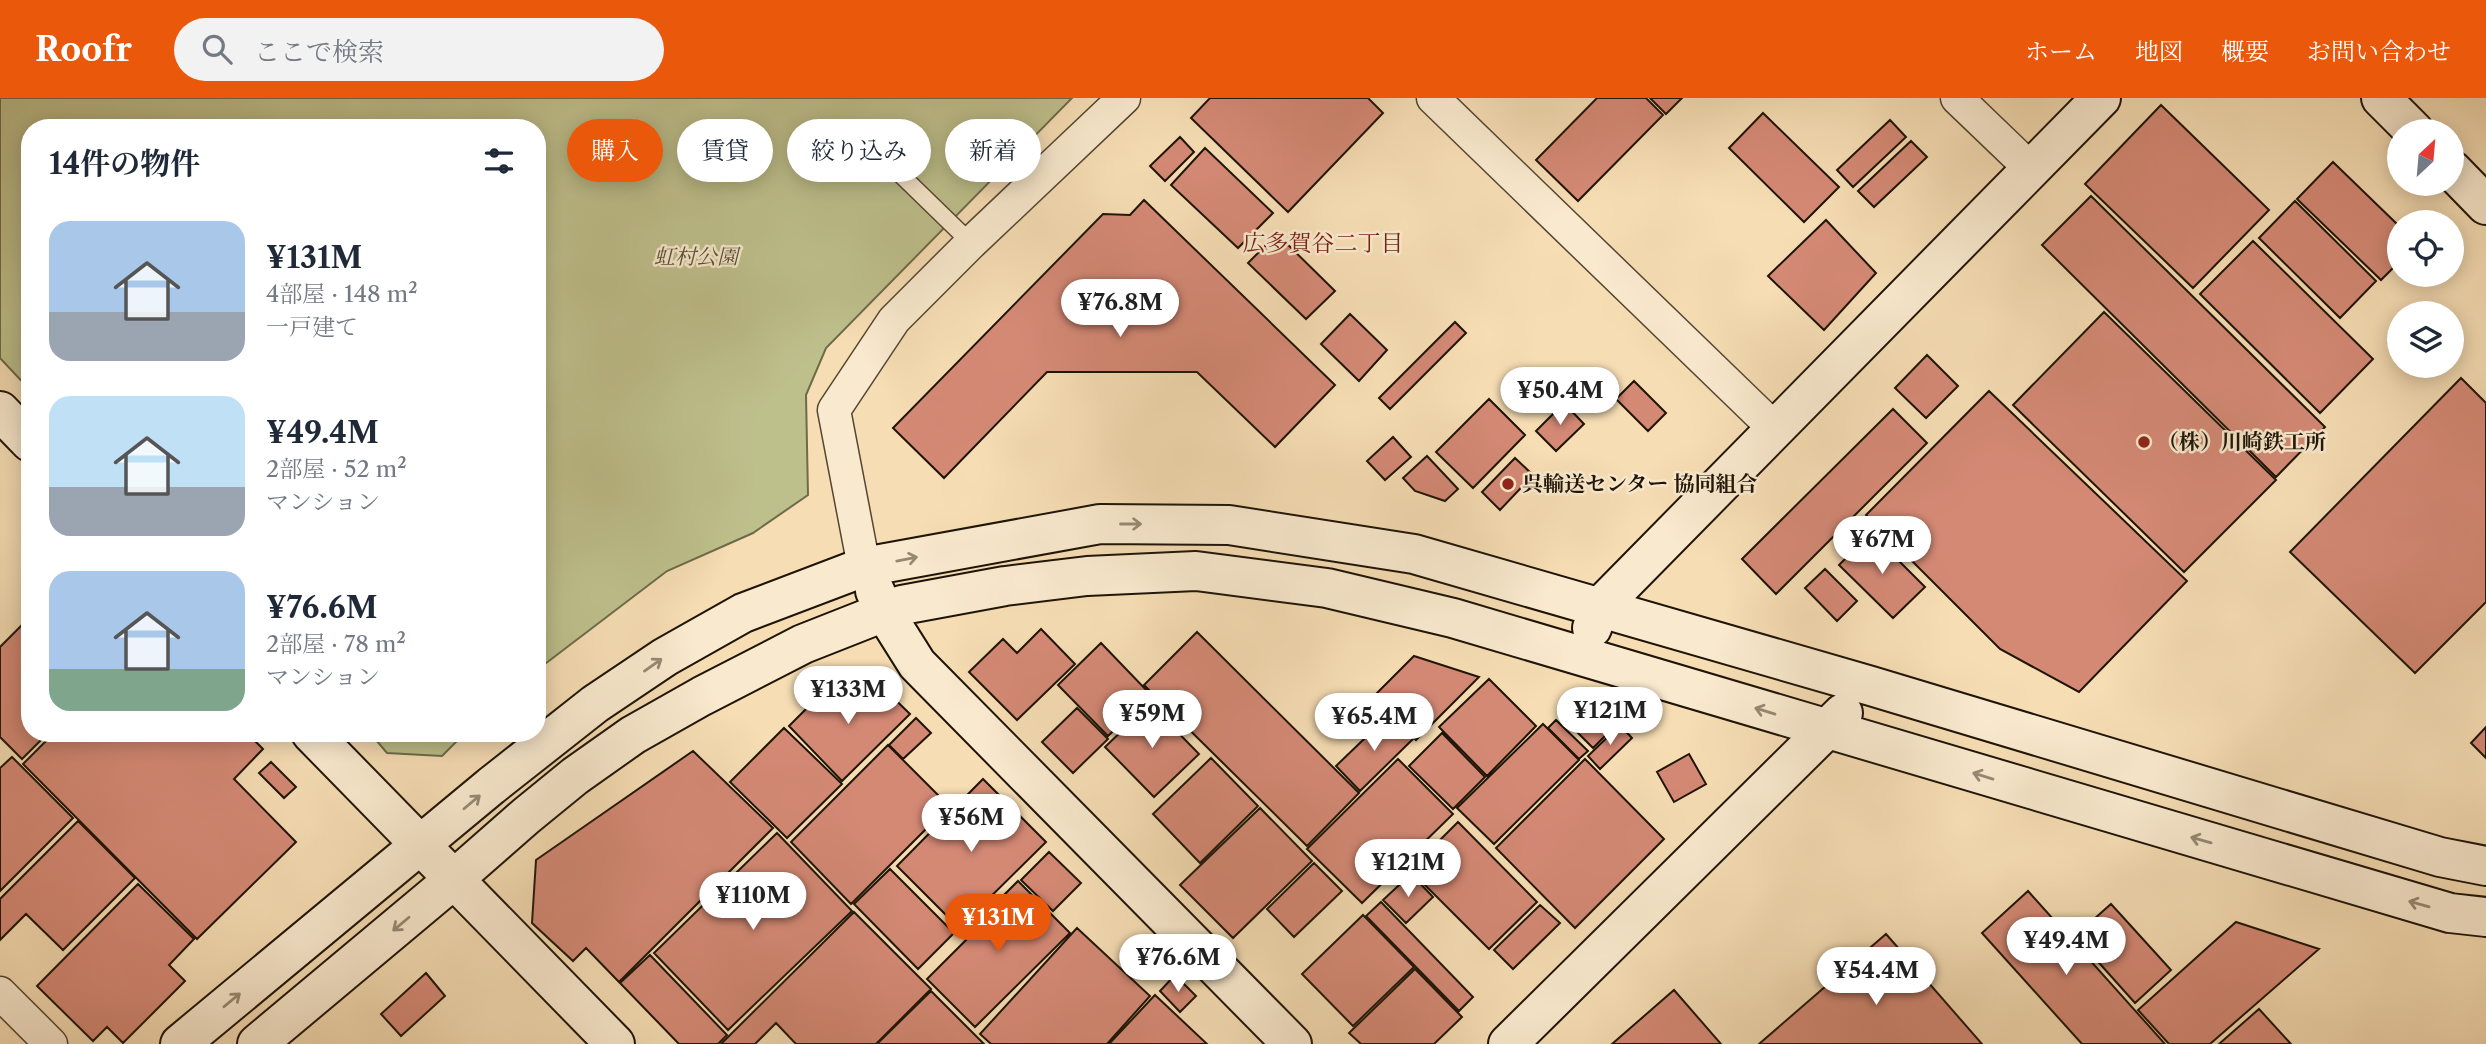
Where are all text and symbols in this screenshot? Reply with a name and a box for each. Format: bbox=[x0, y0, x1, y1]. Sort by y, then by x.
search box bbox=[174, 18, 664, 81]
text: Roofr bbox=[35, 29, 132, 70]
icon: search bbox=[198, 30, 236, 68]
text: ここで検索 bbox=[254, 36, 384, 68]
text: ホーム bbox=[2025, 37, 2097, 66]
text: 地図 bbox=[2135, 37, 2183, 66]
text: 概要 bbox=[2221, 37, 2269, 66]
text: お問い合わせ bbox=[2307, 37, 2451, 66]
chip: 購入 bbox=[567, 119, 663, 182]
chip: 賃貸 bbox=[677, 119, 773, 182]
chip: 絞り込み bbox=[787, 119, 931, 182]
chip: 新着 bbox=[945, 119, 1041, 182]
north arrow bbox=[2387, 119, 2464, 196]
map controls bbox=[2387, 119, 2464, 378]
icon: filters bbox=[480, 142, 518, 180]
text: 14件の物件 bbox=[49, 145, 200, 182]
button: locate bbox=[2387, 210, 2464, 287]
district label: 広多賀谷二丁目 bbox=[1243, 229, 1404, 257]
text: ¥131M bbox=[266, 239, 362, 276]
park label: 虹村公園 bbox=[654, 244, 741, 269]
icon: home bbox=[105, 249, 189, 333]
text: 4部屋 · 148 m² bbox=[266, 280, 418, 308]
pin: ¥76.8M bbox=[1063, 280, 1177, 339]
text: ¥76.8M bbox=[1077, 288, 1163, 316]
button: layers bbox=[2387, 301, 2464, 378]
text: 一戸建て bbox=[266, 313, 358, 341]
pin: ¥50.4M bbox=[1503, 368, 1617, 427]
text: ¥50.4M bbox=[1516, 376, 1604, 404]
text: ¥49.4M bbox=[266, 414, 379, 451]
icon: home bbox=[105, 424, 189, 508]
place label: （株）川崎鉄工所 bbox=[2158, 429, 2326, 454]
marker: （株）川崎鉄工所 bbox=[2136, 434, 2152, 450]
text: 2部屋 · 52 m² bbox=[266, 455, 407, 483]
place label: 呉輸送センター 協同組合 bbox=[1522, 471, 1757, 496]
marker: 呉輸送センター 協同組合 bbox=[1500, 476, 1516, 492]
text: マンション bbox=[266, 488, 380, 516]
one-way arrow bbox=[1119, 517, 1142, 531]
pin: ¥67M bbox=[1841, 517, 1923, 576]
text: ¥67M bbox=[1849, 525, 1915, 553]
one-way arrow bbox=[895, 552, 918, 565]
text: ¥76.6M bbox=[266, 589, 378, 626]
icon: home bbox=[105, 599, 189, 683]
text: 2部屋 · 78 m² bbox=[266, 630, 406, 658]
one-way arrow bbox=[643, 658, 662, 672]
text: マンション bbox=[266, 663, 380, 691]
pin: ¥133M bbox=[799, 666, 897, 726]
text: ¥133M bbox=[810, 675, 886, 703]
pin: ¥121M bbox=[1561, 688, 1659, 747]
pin: ¥59M bbox=[1111, 690, 1193, 750]
pin: ¥65.4M bbox=[1317, 694, 1431, 753]
text: ¥121M bbox=[1573, 696, 1647, 724]
text: ¥59M bbox=[1119, 699, 1185, 727]
text: ¥65.4M bbox=[1331, 702, 1417, 730]
one-way arrow bbox=[1754, 703, 1776, 716]
one-way arrow bbox=[1972, 768, 1994, 781]
one-way arrow bbox=[463, 794, 481, 810]
pin: ¥56M bbox=[930, 794, 1012, 854]
text: ¥56M bbox=[938, 803, 1004, 831]
one-way arrow bbox=[2190, 832, 2212, 845]
pin: ¥121M bbox=[1359, 840, 1457, 899]
text: ¥121M bbox=[1371, 848, 1445, 876]
pin: ¥110M bbox=[704, 872, 802, 932]
text: ¥110M bbox=[715, 881, 791, 909]
pin: ¥131M bbox=[949, 894, 1047, 954]
one-way arrow bbox=[2409, 896, 2431, 909]
text: ¥131M bbox=[961, 903, 1035, 931]
one-way arrow bbox=[392, 916, 410, 932]
pin: ¥49.4M bbox=[2009, 918, 2123, 977]
text: ¥49.4M bbox=[2023, 926, 2109, 954]
pin: ¥76.6M bbox=[1121, 934, 1235, 994]
text: ¥76.6M bbox=[1135, 943, 1221, 971]
pin: ¥54.4M bbox=[1819, 948, 1933, 1007]
text: ¥54.4M bbox=[1833, 956, 1919, 984]
one-way arrow bbox=[223, 993, 241, 1008]

